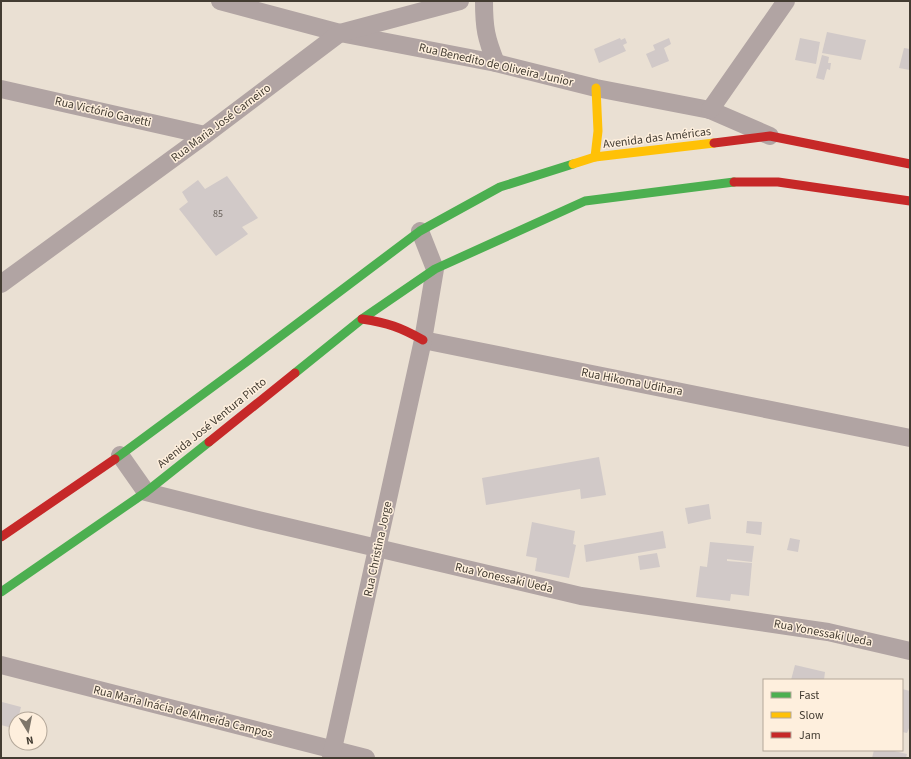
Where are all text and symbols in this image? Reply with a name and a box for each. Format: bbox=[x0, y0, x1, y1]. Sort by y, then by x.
street label: Rua Benedito de Oliveira Junior bbox=[417, 39, 576, 91]
street label: Rua Maria José Carneiro bbox=[168, 80, 274, 166]
street label: Rua Victório Gavetti bbox=[53, 93, 153, 131]
street label: Avenida das Américas bbox=[602, 123, 712, 153]
house number: 85 bbox=[213, 207, 223, 221]
street label: Rua Hikoma Udihara bbox=[580, 364, 684, 400]
street label: Avenida José Ventura Pinto bbox=[154, 374, 270, 472]
street label: Rua Christina Jorge bbox=[360, 500, 396, 598]
street label: Rua Yonessaki Ueda bbox=[453, 558, 555, 598]
street label: Rua Yonessaki Ueda bbox=[772, 615, 874, 651]
legend bbox=[763, 679, 903, 751]
street label: Rua Maria Inácia de Almeida Campos bbox=[92, 681, 274, 743]
text: Fast bbox=[799, 687, 819, 704]
text: Slow bbox=[799, 707, 824, 724]
north arrow bbox=[8, 711, 48, 751]
text: Jam bbox=[799, 727, 821, 744]
text: N bbox=[25, 732, 35, 748]

